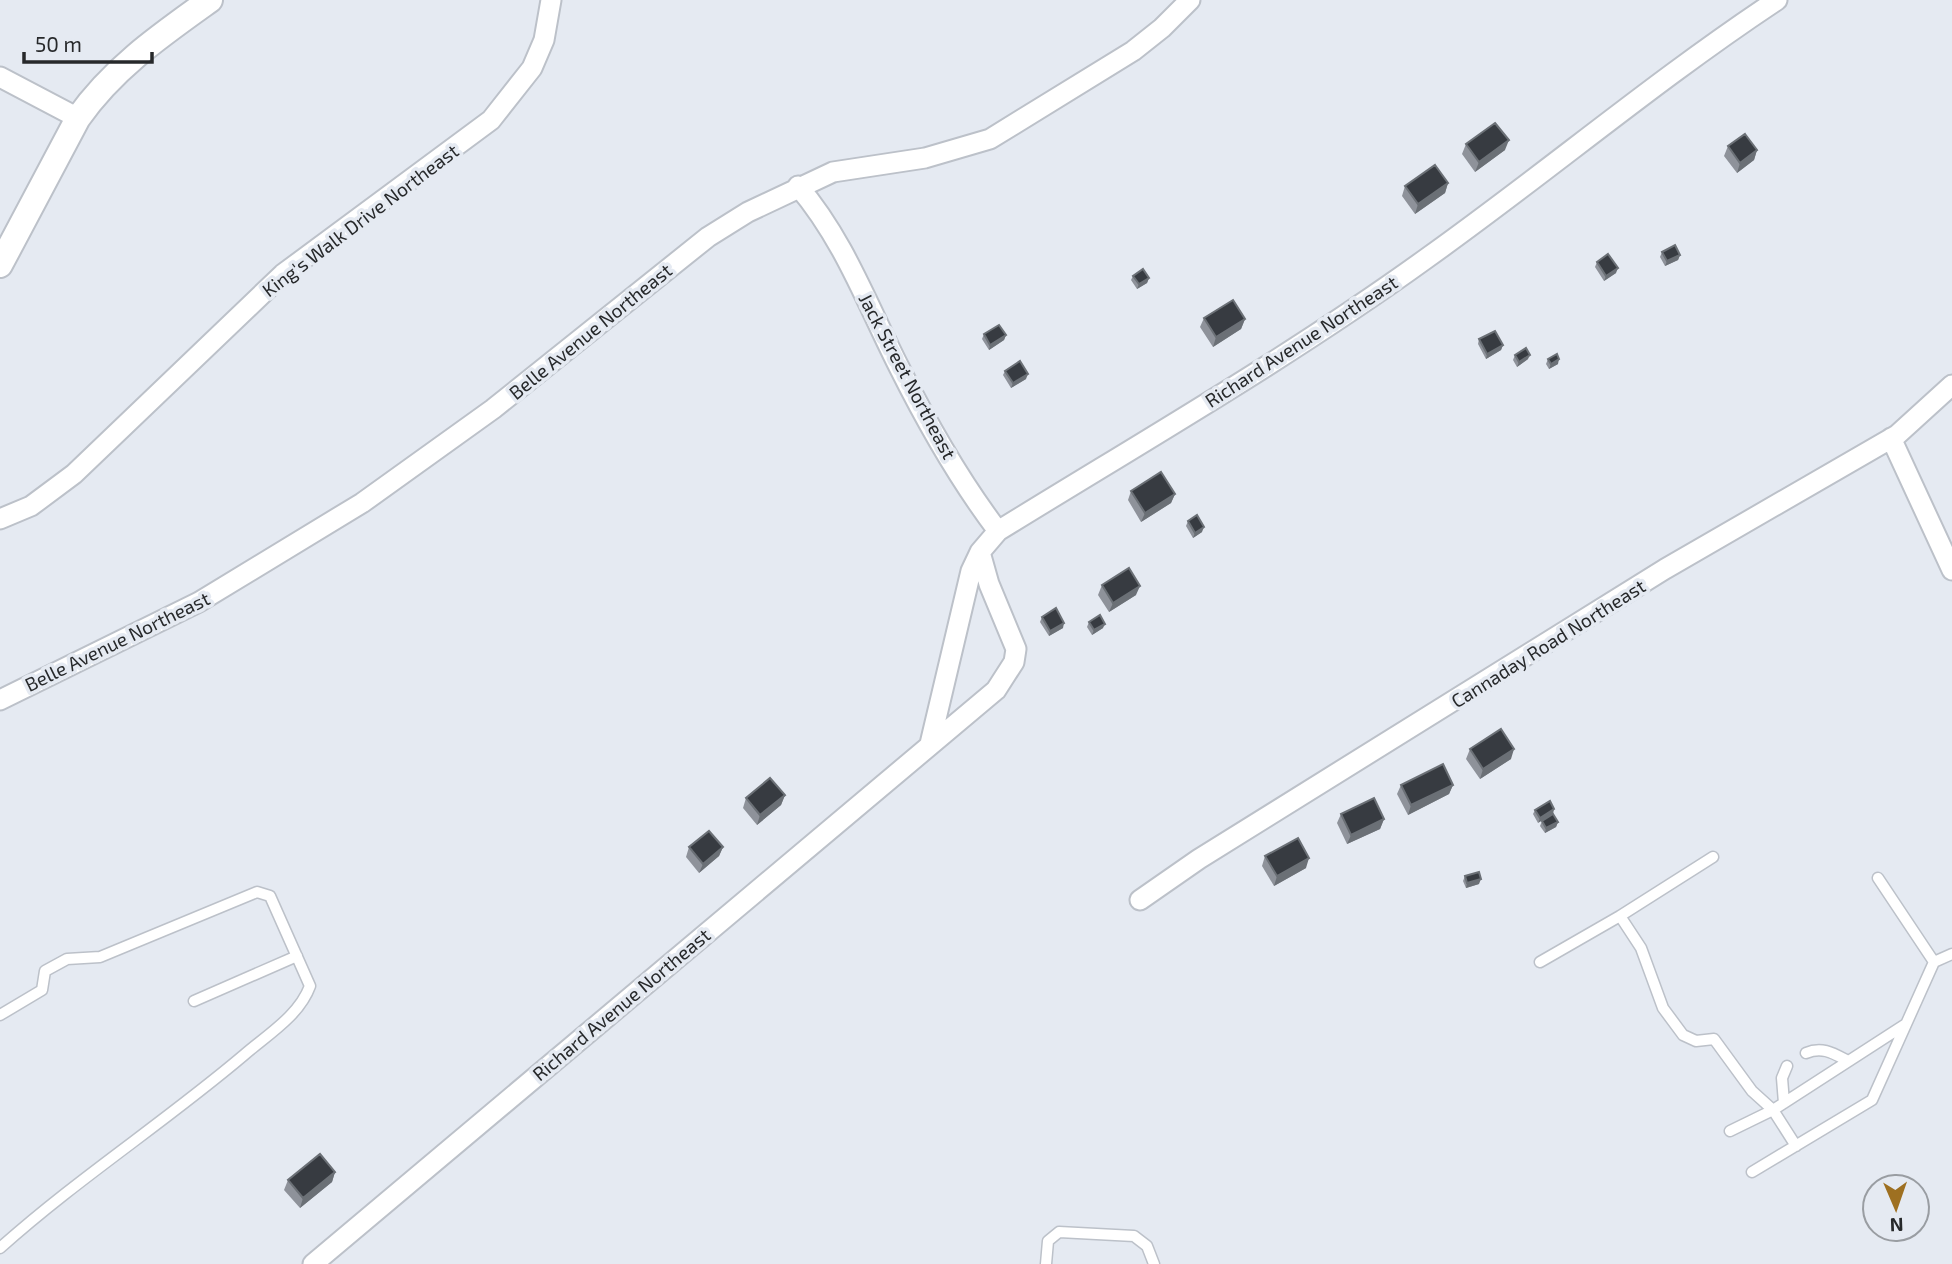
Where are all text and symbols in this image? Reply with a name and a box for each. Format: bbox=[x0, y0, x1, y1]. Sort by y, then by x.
scale bar bbox=[24, 21, 152, 65]
text: 50 m bbox=[35, 31, 82, 56]
street label: King's Walk Drive Northeast bbox=[257, 139, 463, 301]
street label: Belle Avenue Northeast bbox=[504, 258, 676, 404]
street label: Richard Avenue Northeast bbox=[1200, 270, 1402, 412]
street label: Jack Street Northeast bbox=[855, 289, 961, 463]
street label: Cannaday Road Northeast bbox=[1447, 574, 1649, 712]
street label: Belle Avenue Northeast bbox=[21, 586, 213, 696]
street label: Richard Avenue Northeast bbox=[527, 923, 715, 1085]
north arrow bbox=[1861, 1173, 1931, 1243]
text: N bbox=[1889, 1214, 1904, 1237]

